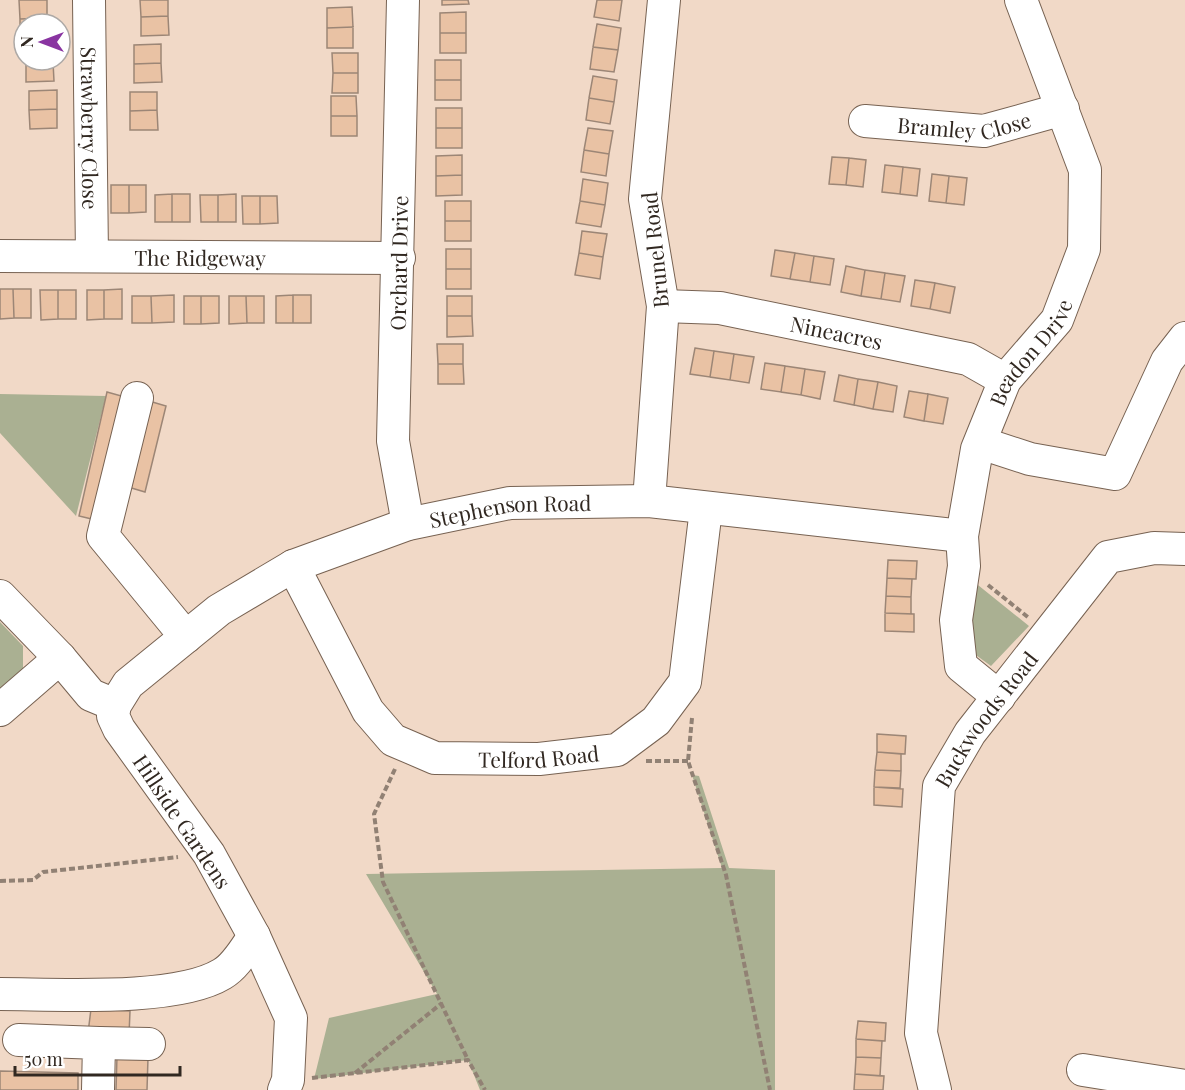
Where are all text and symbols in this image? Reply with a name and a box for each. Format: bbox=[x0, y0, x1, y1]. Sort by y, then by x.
north arrow bbox=[12, 12, 72, 72]
text: N bbox=[16, 36, 37, 48]
street label: Strawberry Close bbox=[76, 46, 105, 210]
street label: Bramley Close bbox=[896, 105, 1034, 146]
street label: Brunel Road bbox=[634, 191, 674, 309]
street label: Orchard Drive bbox=[383, 195, 413, 331]
street label: The Ridgeway bbox=[134, 243, 266, 271]
street label: Beadon Drive bbox=[982, 295, 1078, 410]
street label: Nineacres bbox=[788, 309, 885, 355]
street label: Stephenson Road bbox=[427, 488, 592, 533]
street label: Buckwoods Road bbox=[928, 645, 1043, 792]
street label: Telford Road bbox=[478, 738, 601, 773]
street label: Hillside Gardens bbox=[128, 748, 238, 894]
scale bar bbox=[15, 1039, 180, 1077]
text: 50 m bbox=[24, 1047, 63, 1071]

